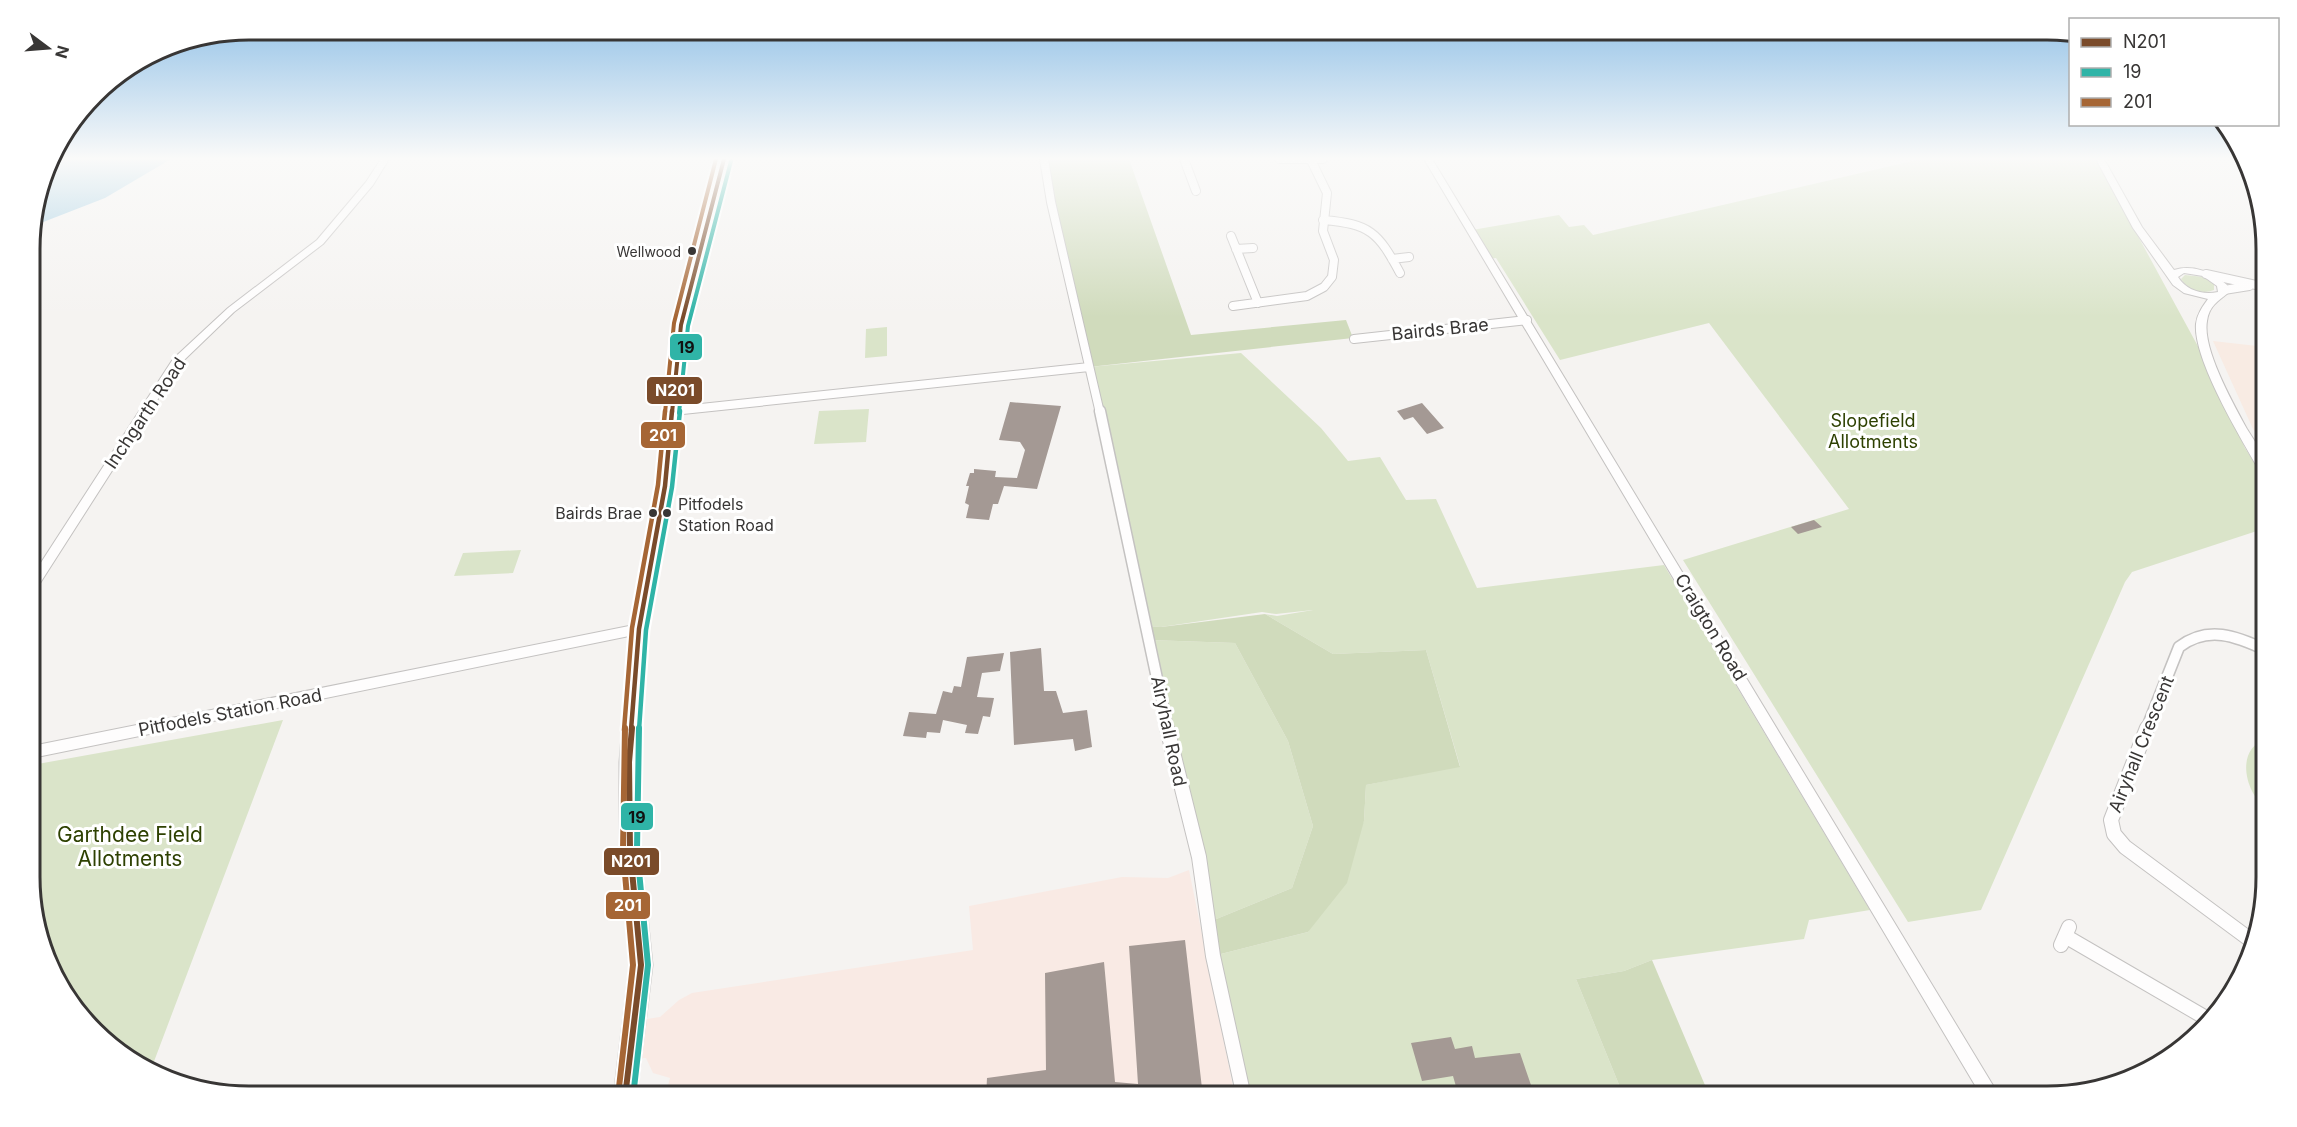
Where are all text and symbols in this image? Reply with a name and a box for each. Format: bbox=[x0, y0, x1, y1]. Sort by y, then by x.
north arrow bbox=[18, 18, 78, 78]
legend bbox=[2069, 18, 2279, 126]
text: N201 bbox=[2123, 31, 2166, 52]
text: N bbox=[51, 44, 74, 61]
text: 19 bbox=[2123, 61, 2141, 82]
text: 201 bbox=[2123, 91, 2153, 112]
place label: Wellwood bbox=[616, 243, 681, 260]
marker: Wellwood bbox=[686, 245, 698, 257]
street label: Bairds Brae bbox=[1390, 313, 1490, 345]
line badge: 19 bbox=[669, 333, 703, 361]
text: 19 bbox=[677, 337, 695, 357]
street label: Inchgarth Road bbox=[100, 353, 190, 473]
line badge: N201 bbox=[646, 376, 703, 405]
text: N201 bbox=[655, 380, 695, 400]
park label: Slopefield Allotments bbox=[1828, 410, 1918, 452]
line badge: 201 bbox=[640, 421, 686, 449]
text: 201 bbox=[649, 425, 677, 445]
place label: Pitfodels Station Road bbox=[678, 494, 774, 535]
place label: Bairds Brae bbox=[555, 503, 642, 523]
marker: Bairds Brae bbox=[647, 507, 659, 519]
marker: Pitfodels Station Road bbox=[661, 507, 673, 519]
street label: Craigton Road bbox=[1671, 570, 1751, 684]
street label: Airyhall Crescent bbox=[2104, 672, 2178, 815]
street label: Airyhall Road bbox=[1147, 674, 1191, 788]
street label: Pitfodels Station Road bbox=[136, 684, 324, 740]
line badge: 19 bbox=[620, 802, 654, 831]
text: 19 bbox=[628, 807, 646, 827]
park label: Garthdee Field Allotments bbox=[57, 822, 203, 871]
line badge: N201 bbox=[603, 847, 660, 876]
text: N201 bbox=[611, 851, 651, 871]
line badge: 201 bbox=[605, 891, 651, 920]
text: 201 bbox=[614, 895, 642, 915]

